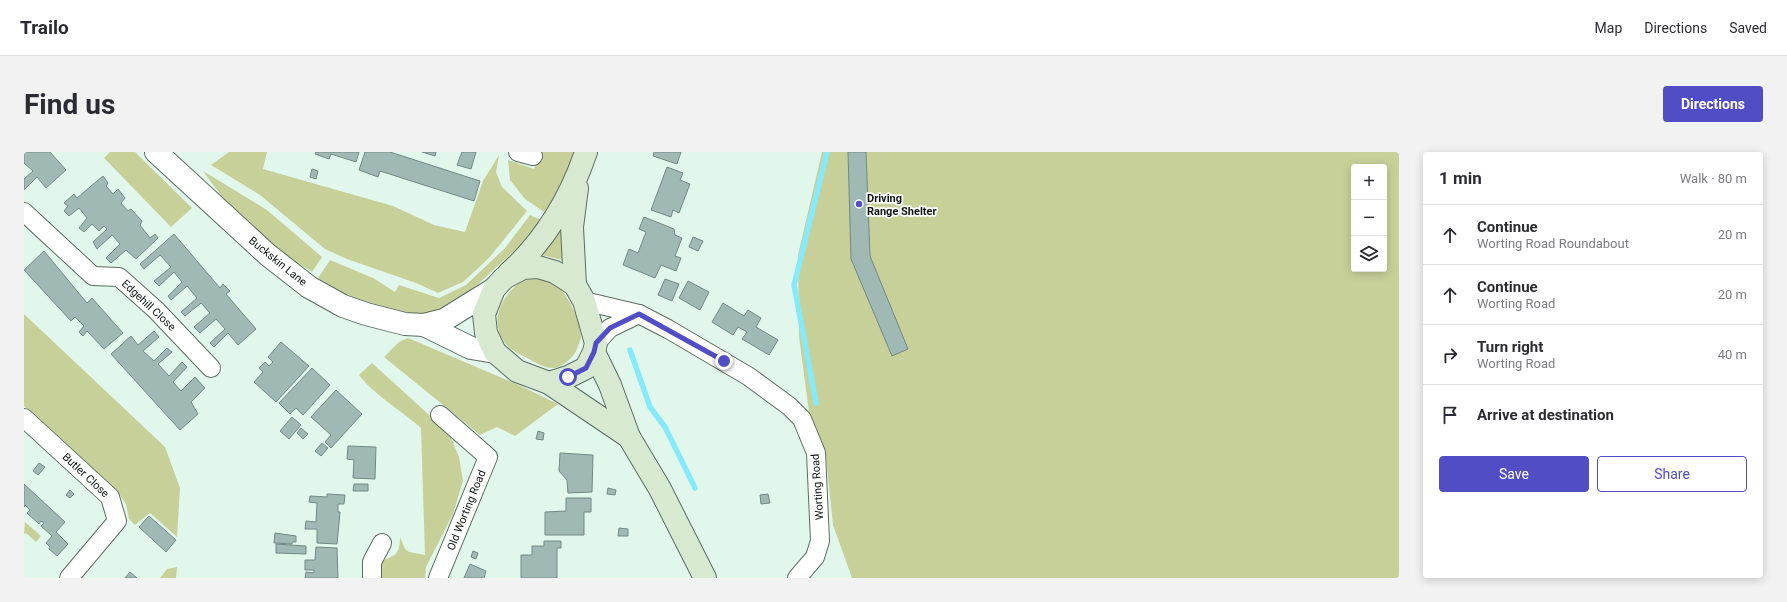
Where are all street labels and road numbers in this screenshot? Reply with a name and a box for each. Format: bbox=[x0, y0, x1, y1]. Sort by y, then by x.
street label: Buckskin Lane bbox=[246, 234, 309, 289]
street label: Edgehill Close bbox=[119, 277, 178, 334]
street label: Butler Close bbox=[60, 450, 112, 500]
street label: Worting Road bbox=[809, 453, 826, 521]
street label: Old Worting Road bbox=[444, 468, 489, 552]

